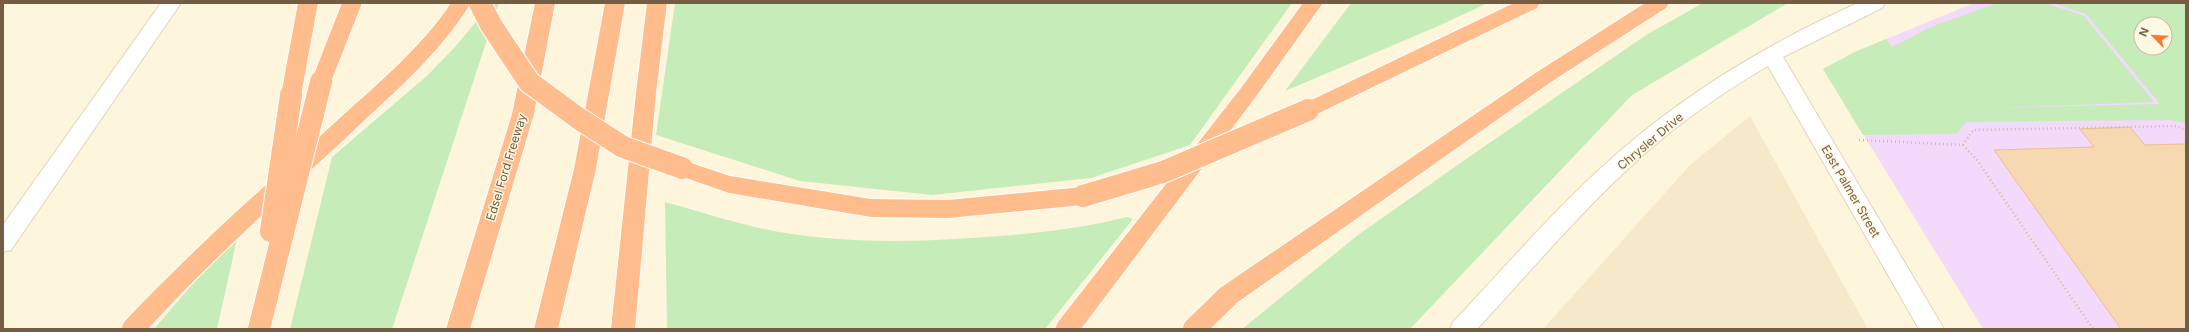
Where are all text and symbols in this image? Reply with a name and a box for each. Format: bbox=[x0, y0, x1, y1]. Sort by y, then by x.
north arrow bbox=[2133, 16, 2173, 56]
text: N bbox=[2136, 25, 2152, 39]
street label: Chrysler Drive bbox=[1614, 109, 1686, 173]
street label: Edsel Ford Freeway bbox=[483, 112, 529, 222]
street label: East Palmer Street bbox=[1818, 142, 1884, 240]

